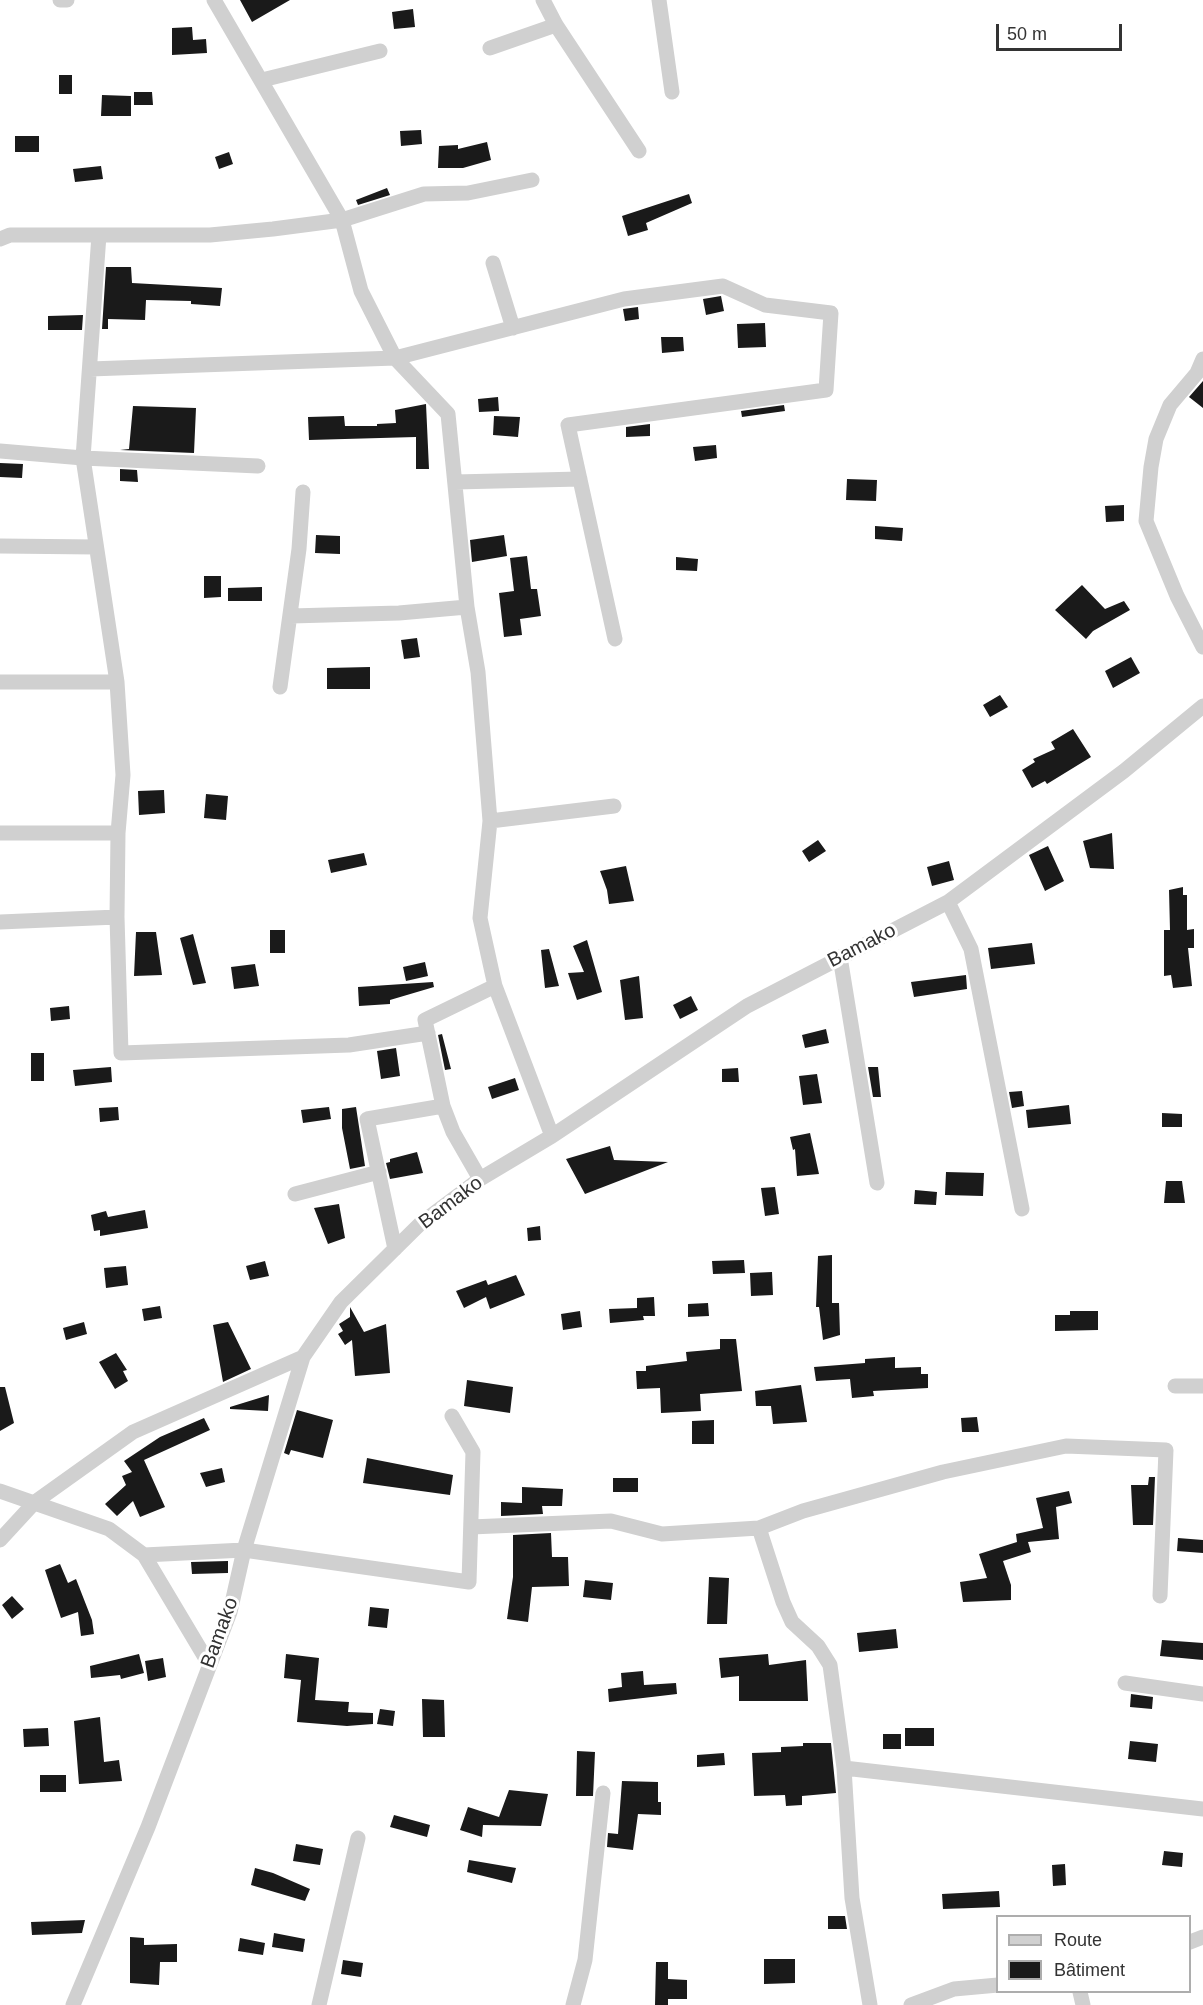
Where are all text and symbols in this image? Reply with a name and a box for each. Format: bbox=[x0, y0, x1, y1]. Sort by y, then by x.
scale bar bbox=[999, 12, 1125, 50]
text: 50 m bbox=[1007, 24, 1047, 44]
street label: Bamako bbox=[824, 919, 900, 973]
street label: Bamako bbox=[414, 1171, 488, 1235]
street label: Bamako bbox=[196, 1594, 244, 1672]
legend bbox=[996, 1915, 1191, 1993]
text: Route bbox=[1054, 1930, 1102, 1950]
text: Bâtiment bbox=[1054, 1960, 1125, 1980]

